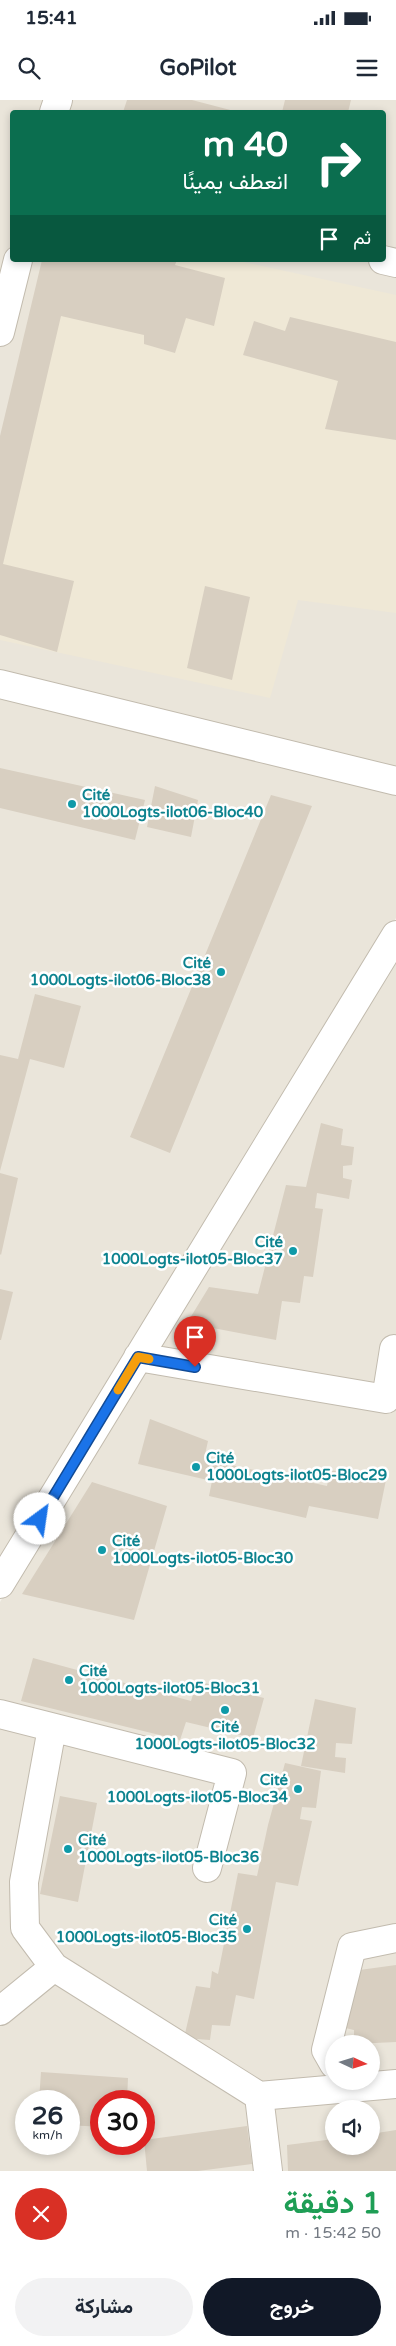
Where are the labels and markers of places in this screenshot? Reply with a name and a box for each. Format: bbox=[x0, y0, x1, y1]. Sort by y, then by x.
place label: Cité 1000Logts-ilot06-Bloc40 bbox=[82, 786, 264, 822]
marker: Cité 1000Logts-ilot06-Bloc40 bbox=[66, 798, 78, 810]
place label: Cité 1000Logts-ilot06-Bloc38 bbox=[30, 954, 212, 990]
marker: Cité 1000Logts-ilot06-Bloc38 bbox=[215, 966, 227, 978]
place label: Cité 1000Logts-ilot05-Bloc37 bbox=[102, 1233, 284, 1269]
marker: Cité 1000Logts-ilot05-Bloc37 bbox=[287, 1245, 299, 1257]
pin bbox=[174, 1316, 216, 1367]
place label: Cité 1000Logts-ilot05-Bloc29 bbox=[206, 1449, 387, 1485]
marker: Cité 1000Logts-ilot05-Bloc29 bbox=[190, 1461, 202, 1473]
place label: Cité 1000Logts-ilot05-Bloc30 bbox=[112, 1532, 294, 1568]
marker: Cité 1000Logts-ilot05-Bloc30 bbox=[96, 1544, 108, 1556]
place label: Cité 1000Logts-ilot05-Bloc31 bbox=[79, 1662, 260, 1698]
marker: Cité 1000Logts-ilot05-Bloc31 bbox=[63, 1674, 75, 1686]
marker: Cité 1000Logts-ilot05-Bloc32 bbox=[219, 1704, 231, 1716]
place label: Cité 1000Logts-ilot05-Bloc32 bbox=[134, 1718, 316, 1754]
place label: Cité 1000Logts-ilot05-Bloc34 bbox=[107, 1771, 289, 1807]
marker: Cité 1000Logts-ilot05-Bloc34 bbox=[292, 1783, 304, 1795]
place label: Cité 1000Logts-ilot05-Bloc36 bbox=[78, 1831, 259, 1867]
marker: Cité 1000Logts-ilot05-Bloc36 bbox=[62, 1843, 74, 1855]
place label: Cité 1000Logts-ilot05-Bloc35 bbox=[56, 1911, 238, 1947]
marker: Cité 1000Logts-ilot05-Bloc35 bbox=[241, 1923, 253, 1935]

